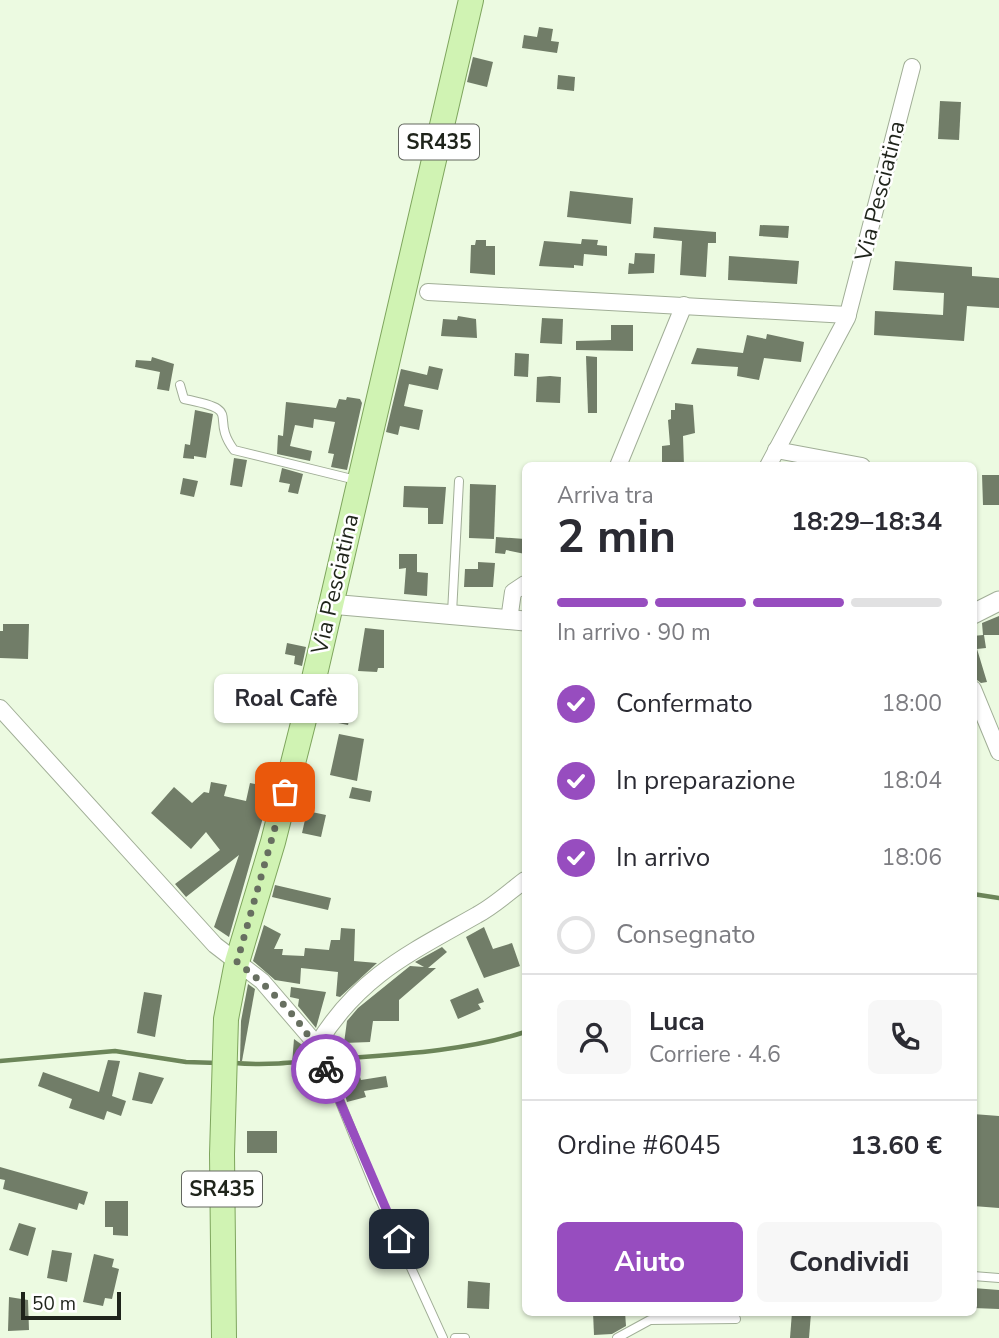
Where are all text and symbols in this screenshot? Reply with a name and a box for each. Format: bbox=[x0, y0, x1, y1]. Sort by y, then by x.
street label: Via Pesciatina bbox=[847, 118, 912, 265]
road number: SR435 bbox=[399, 124, 479, 160]
text: Arriva tra bbox=[557, 480, 654, 511]
text: 18:29–18:34 bbox=[791, 504, 942, 539]
text: 2 min bbox=[557, 505, 676, 568]
street label: Via Pesciatina bbox=[304, 511, 366, 658]
text: In arrivo · 90 m bbox=[557, 617, 711, 648]
callout: Roal Cafè bbox=[213, 673, 357, 722]
text: Roal Cafè bbox=[234, 683, 338, 714]
icon: check bbox=[557, 685, 595, 723]
text: Confermato bbox=[616, 686, 753, 721]
text: 18:00 bbox=[882, 688, 942, 719]
pin bbox=[255, 762, 315, 822]
icon: check bbox=[557, 762, 595, 800]
text: In preparazione bbox=[616, 763, 795, 798]
text: 18:04 bbox=[882, 765, 942, 796]
icon: bag bbox=[266, 773, 304, 811]
icon: check bbox=[557, 839, 595, 877]
text: In arrivo bbox=[616, 840, 710, 875]
text: 18:06 bbox=[882, 842, 942, 873]
text: Consegnato bbox=[616, 917, 755, 952]
button: person bbox=[557, 1000, 631, 1074]
button: phone bbox=[868, 1000, 942, 1074]
text: Luca bbox=[649, 1004, 705, 1039]
courier bbox=[291, 1034, 361, 1104]
text: Corriere · 4.6 bbox=[649, 1039, 781, 1070]
icon: bike bbox=[307, 1050, 345, 1088]
text: Ordine #6045 bbox=[557, 1128, 721, 1163]
text: 13.60 € bbox=[851, 1128, 942, 1163]
road number: SR435 bbox=[182, 1172, 262, 1206]
pin bbox=[369, 1209, 429, 1269]
icon: home bbox=[380, 1220, 418, 1258]
button: Aiuto bbox=[557, 1222, 743, 1302]
button: Condividi bbox=[757, 1222, 942, 1302]
scale bar bbox=[21, 1289, 121, 1321]
text: 50 m bbox=[32, 1291, 76, 1317]

